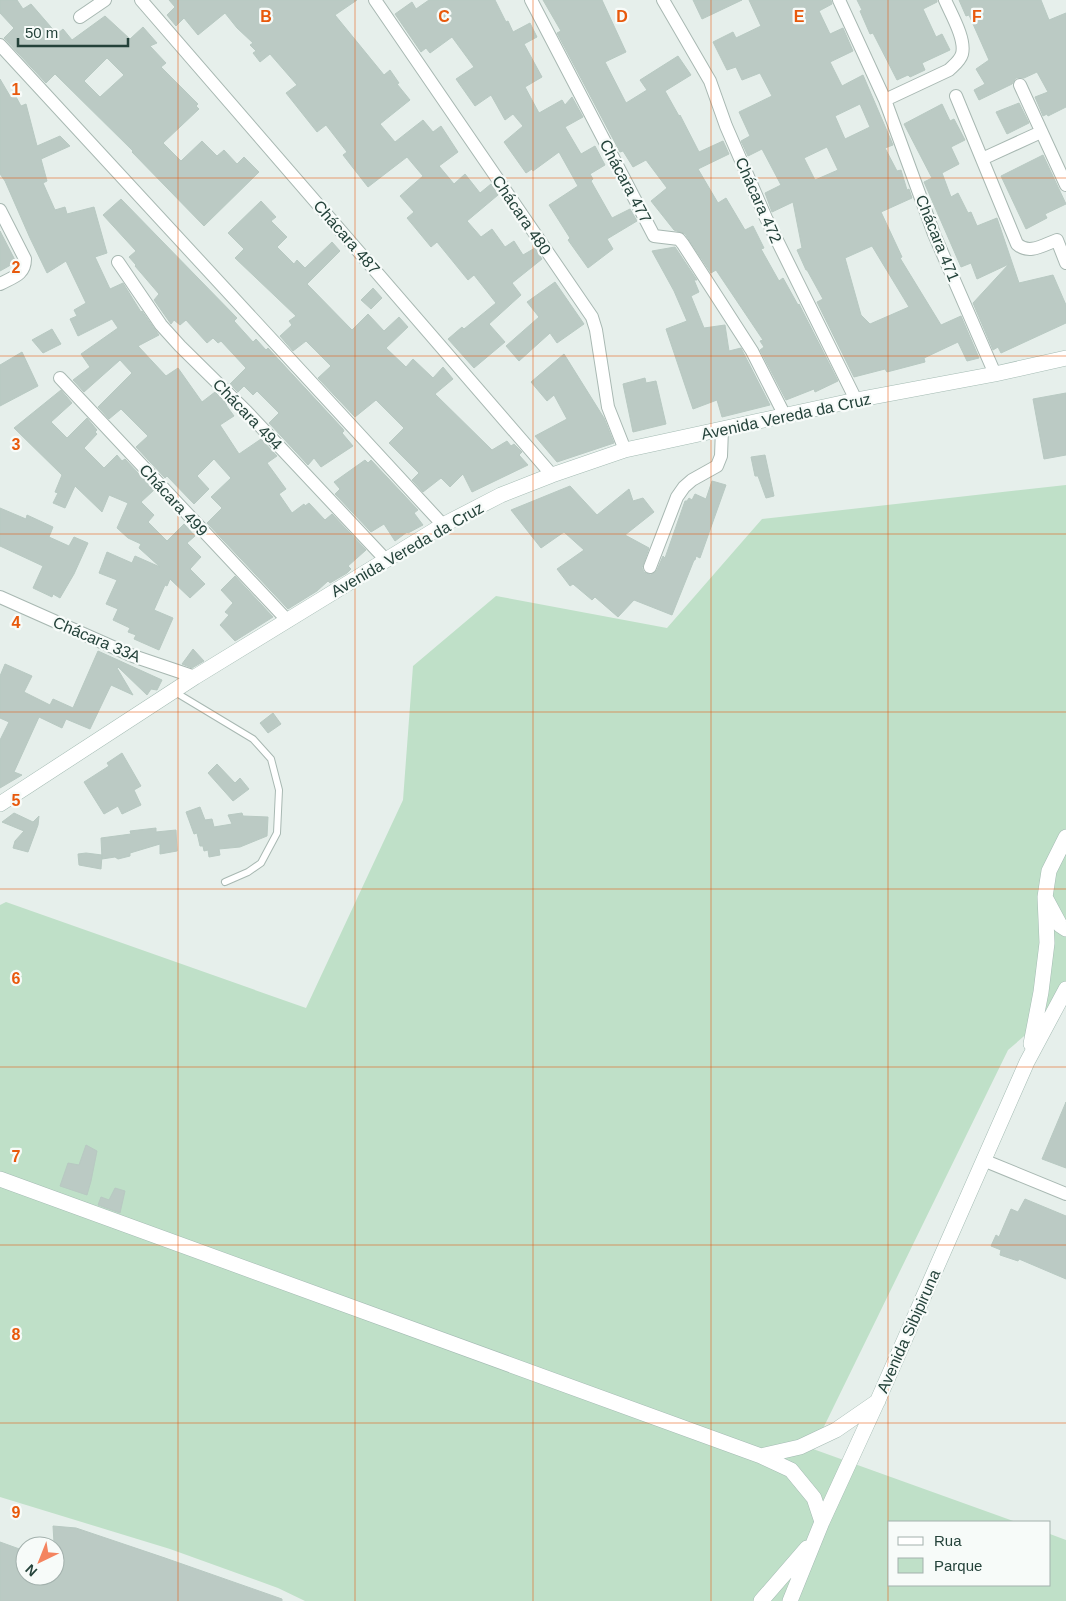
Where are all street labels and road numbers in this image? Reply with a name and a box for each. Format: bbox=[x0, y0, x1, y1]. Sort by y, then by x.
street label: Chácara 477 bbox=[597, 137, 655, 226]
street label: Chácara 472 bbox=[732, 155, 785, 246]
street label: Chácara 480 bbox=[489, 173, 554, 258]
street label: Chácara 471 bbox=[912, 193, 963, 284]
street label: Chácara 487 bbox=[310, 197, 383, 278]
street label: Chácara 494 bbox=[210, 375, 286, 453]
street label: Avenida Vereda da Cruz bbox=[700, 390, 873, 443]
street label: Chácara 499 bbox=[136, 461, 211, 540]
street label: Avenida Vereda da Cruz bbox=[328, 499, 486, 600]
street label: Chácara 33A bbox=[51, 613, 143, 666]
street label: Avenida Sibipiruna bbox=[874, 1267, 943, 1395]

